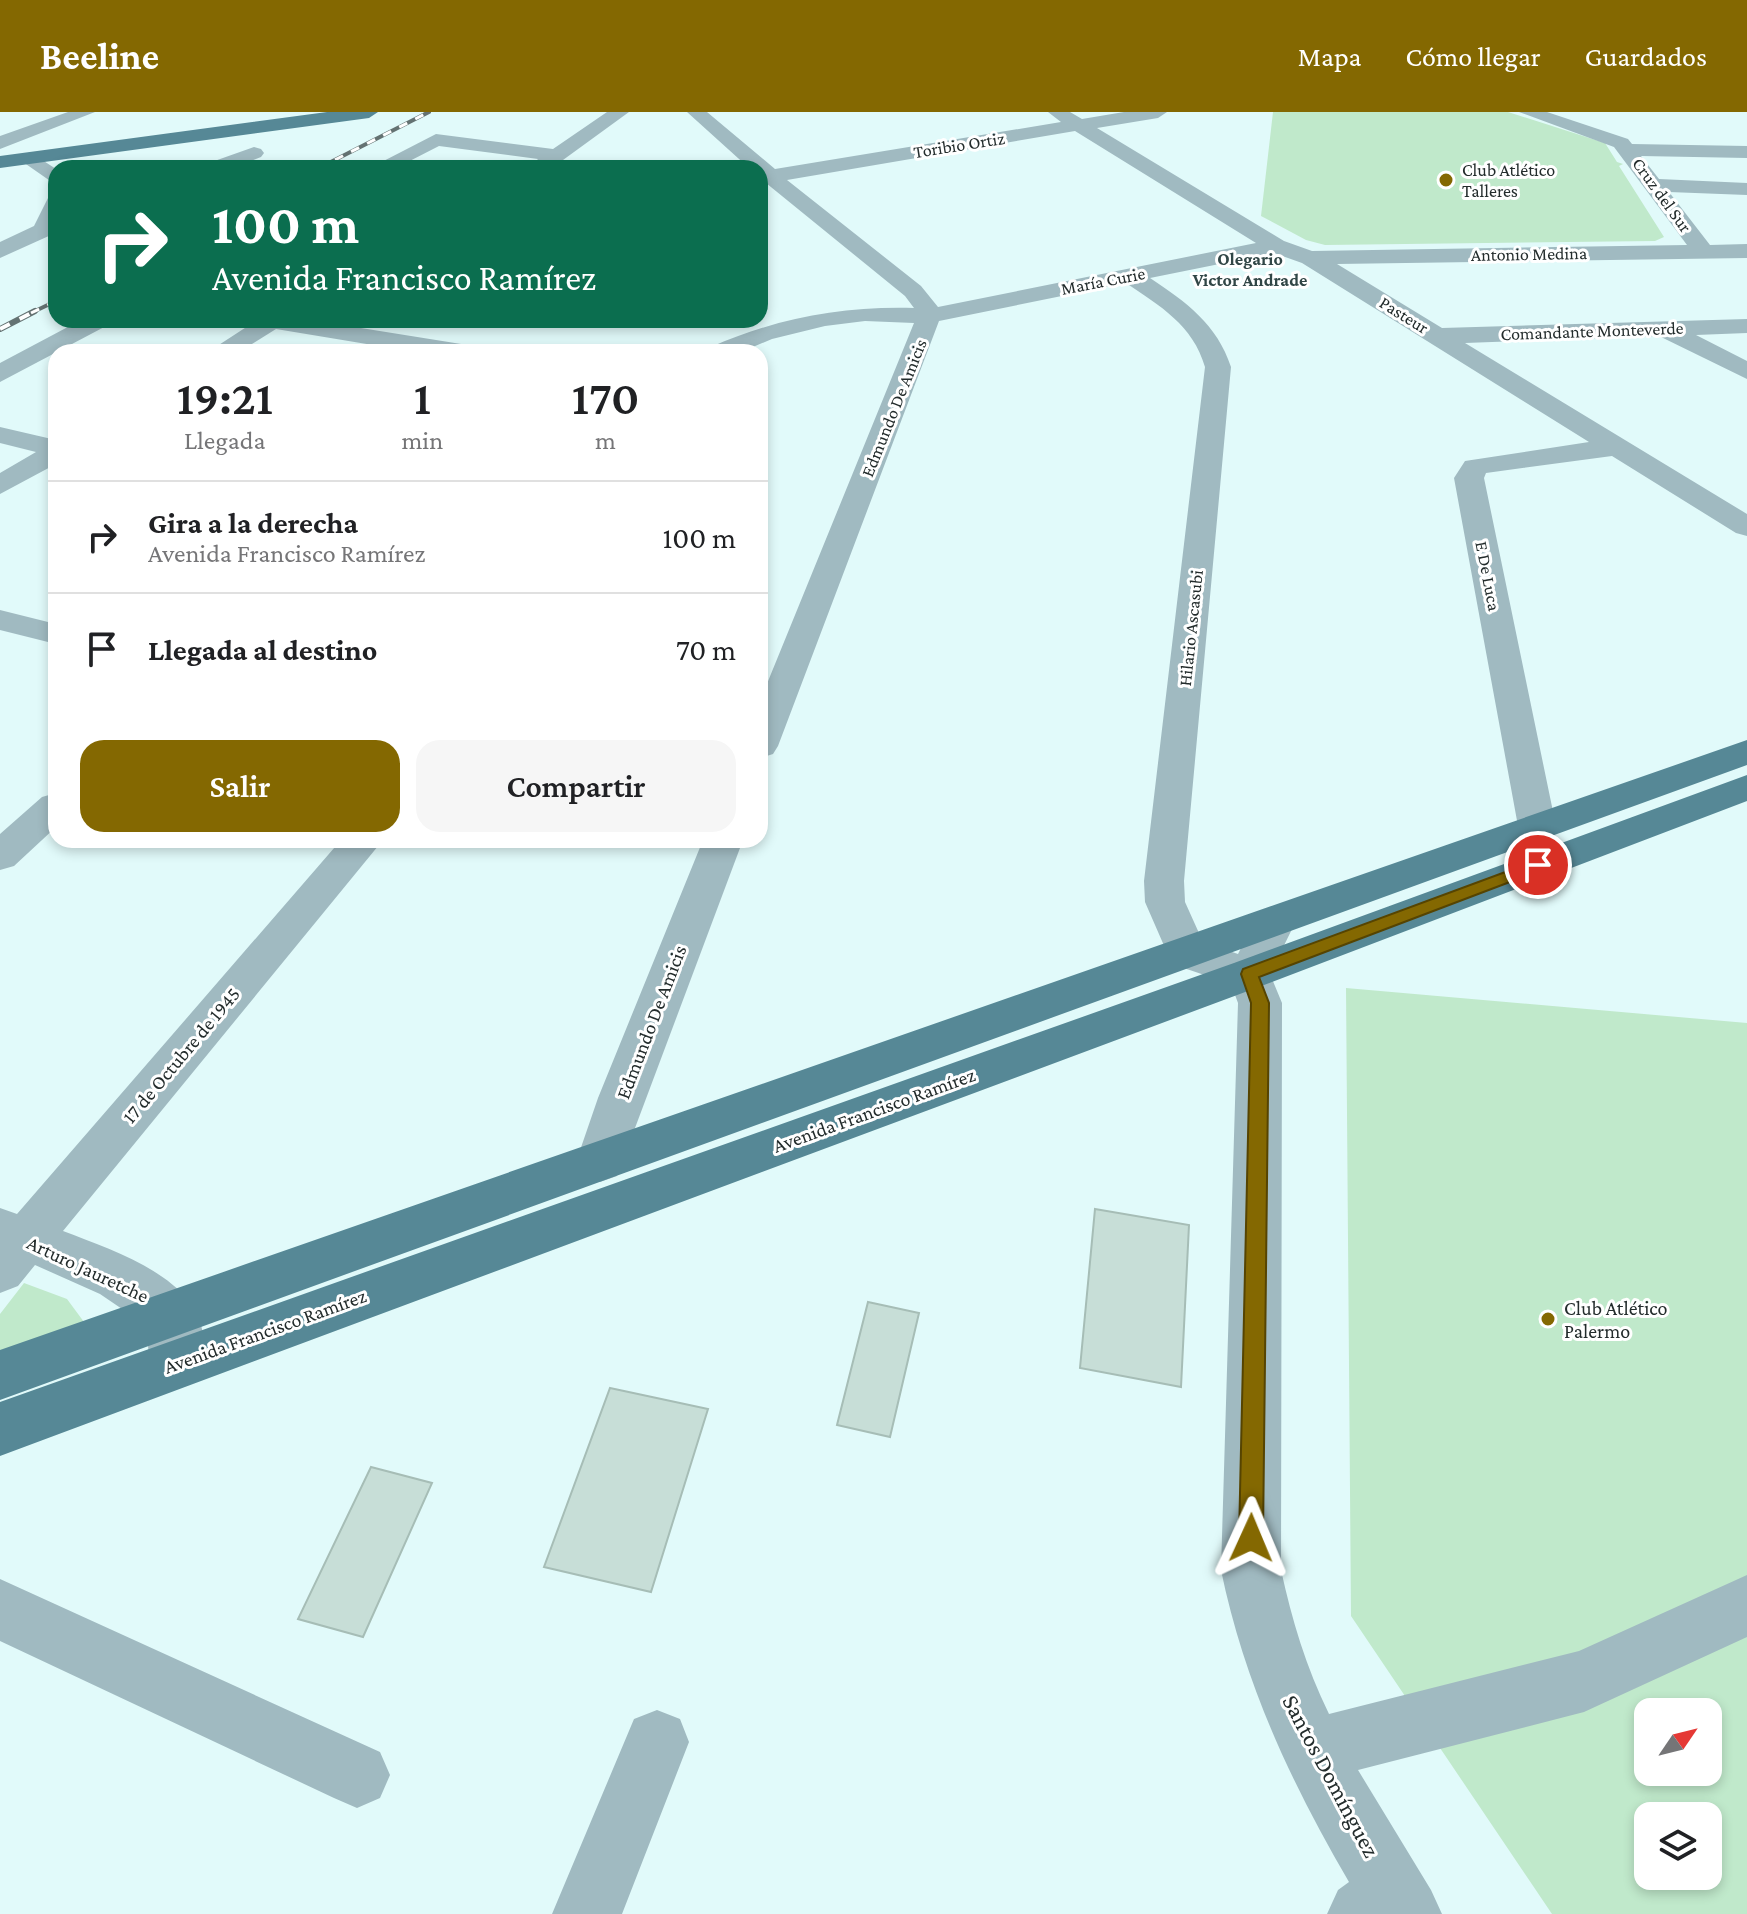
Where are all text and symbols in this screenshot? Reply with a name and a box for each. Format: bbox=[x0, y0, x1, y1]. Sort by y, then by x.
text: Beeline bbox=[40, 35, 159, 77]
text: Mapa bbox=[1298, 41, 1362, 72]
text: Cómo llegar bbox=[1406, 41, 1541, 72]
text: Guardados bbox=[1585, 41, 1707, 72]
street label: Toribio Ortiz bbox=[912, 128, 1006, 162]
street label: Cruz del Sur bbox=[1628, 154, 1696, 237]
place label: Club Atlético Talleres bbox=[1462, 160, 1555, 201]
marker: Club Atlético Talleres bbox=[1437, 171, 1455, 189]
icon: right bbox=[80, 192, 184, 296]
text: 100 m bbox=[212, 193, 359, 255]
street label: Antonio Medina bbox=[1471, 243, 1587, 265]
district label: Olegario Victor Andrade bbox=[1192, 249, 1307, 290]
text: Avenida Francisco Ramírez bbox=[212, 258, 596, 298]
street label: María Curie bbox=[1059, 263, 1147, 299]
street label: Pasteur bbox=[1376, 292, 1433, 338]
street label: Comandante Monteverde bbox=[1500, 318, 1684, 344]
street label: Edmundo De Amicis bbox=[857, 336, 931, 480]
text: 19:21 bbox=[177, 371, 273, 424]
text: 1 bbox=[414, 371, 431, 424]
text: 170 bbox=[572, 371, 639, 424]
text: Llegada bbox=[184, 426, 265, 455]
text: min bbox=[401, 426, 443, 455]
text: m bbox=[595, 426, 616, 455]
text: Gira a la derecha bbox=[148, 506, 358, 539]
icon: right bbox=[80, 515, 124, 559]
text: 100 m bbox=[662, 521, 736, 554]
text: Avenida Francisco Ramírez bbox=[148, 539, 426, 568]
street label: E De Luca bbox=[1471, 539, 1505, 613]
street label: Hilario Ascasubi bbox=[1175, 569, 1207, 687]
icon: arrive bbox=[80, 627, 124, 671]
text: Llegada al destino bbox=[148, 633, 377, 666]
text: 70 m bbox=[676, 633, 736, 666]
button: Salir bbox=[80, 740, 400, 832]
button: Compartir bbox=[416, 740, 736, 832]
pin bbox=[1504, 831, 1572, 899]
icon: arrive bbox=[1516, 843, 1560, 887]
street label: Edmundo De Amicis bbox=[612, 942, 691, 1102]
street label: 17 de Octubre de 1945 bbox=[118, 983, 244, 1127]
street label: Avenida Francisco Ramírez bbox=[770, 1063, 978, 1157]
street label: Arturo Jauretche bbox=[23, 1231, 152, 1308]
street label: Avenida Francisco Ramírez bbox=[161, 1284, 369, 1378]
place label: Club Atlético Palermo bbox=[1564, 1297, 1668, 1342]
marker: Club Atlético Palermo bbox=[1539, 1310, 1557, 1328]
position arrow bbox=[1209, 1496, 1293, 1580]
street label: Santos Domínguez bbox=[1277, 1690, 1386, 1862]
north arrow bbox=[1634, 1698, 1722, 1786]
map controls bbox=[1634, 1698, 1722, 1890]
button: layers bbox=[1634, 1802, 1722, 1890]

